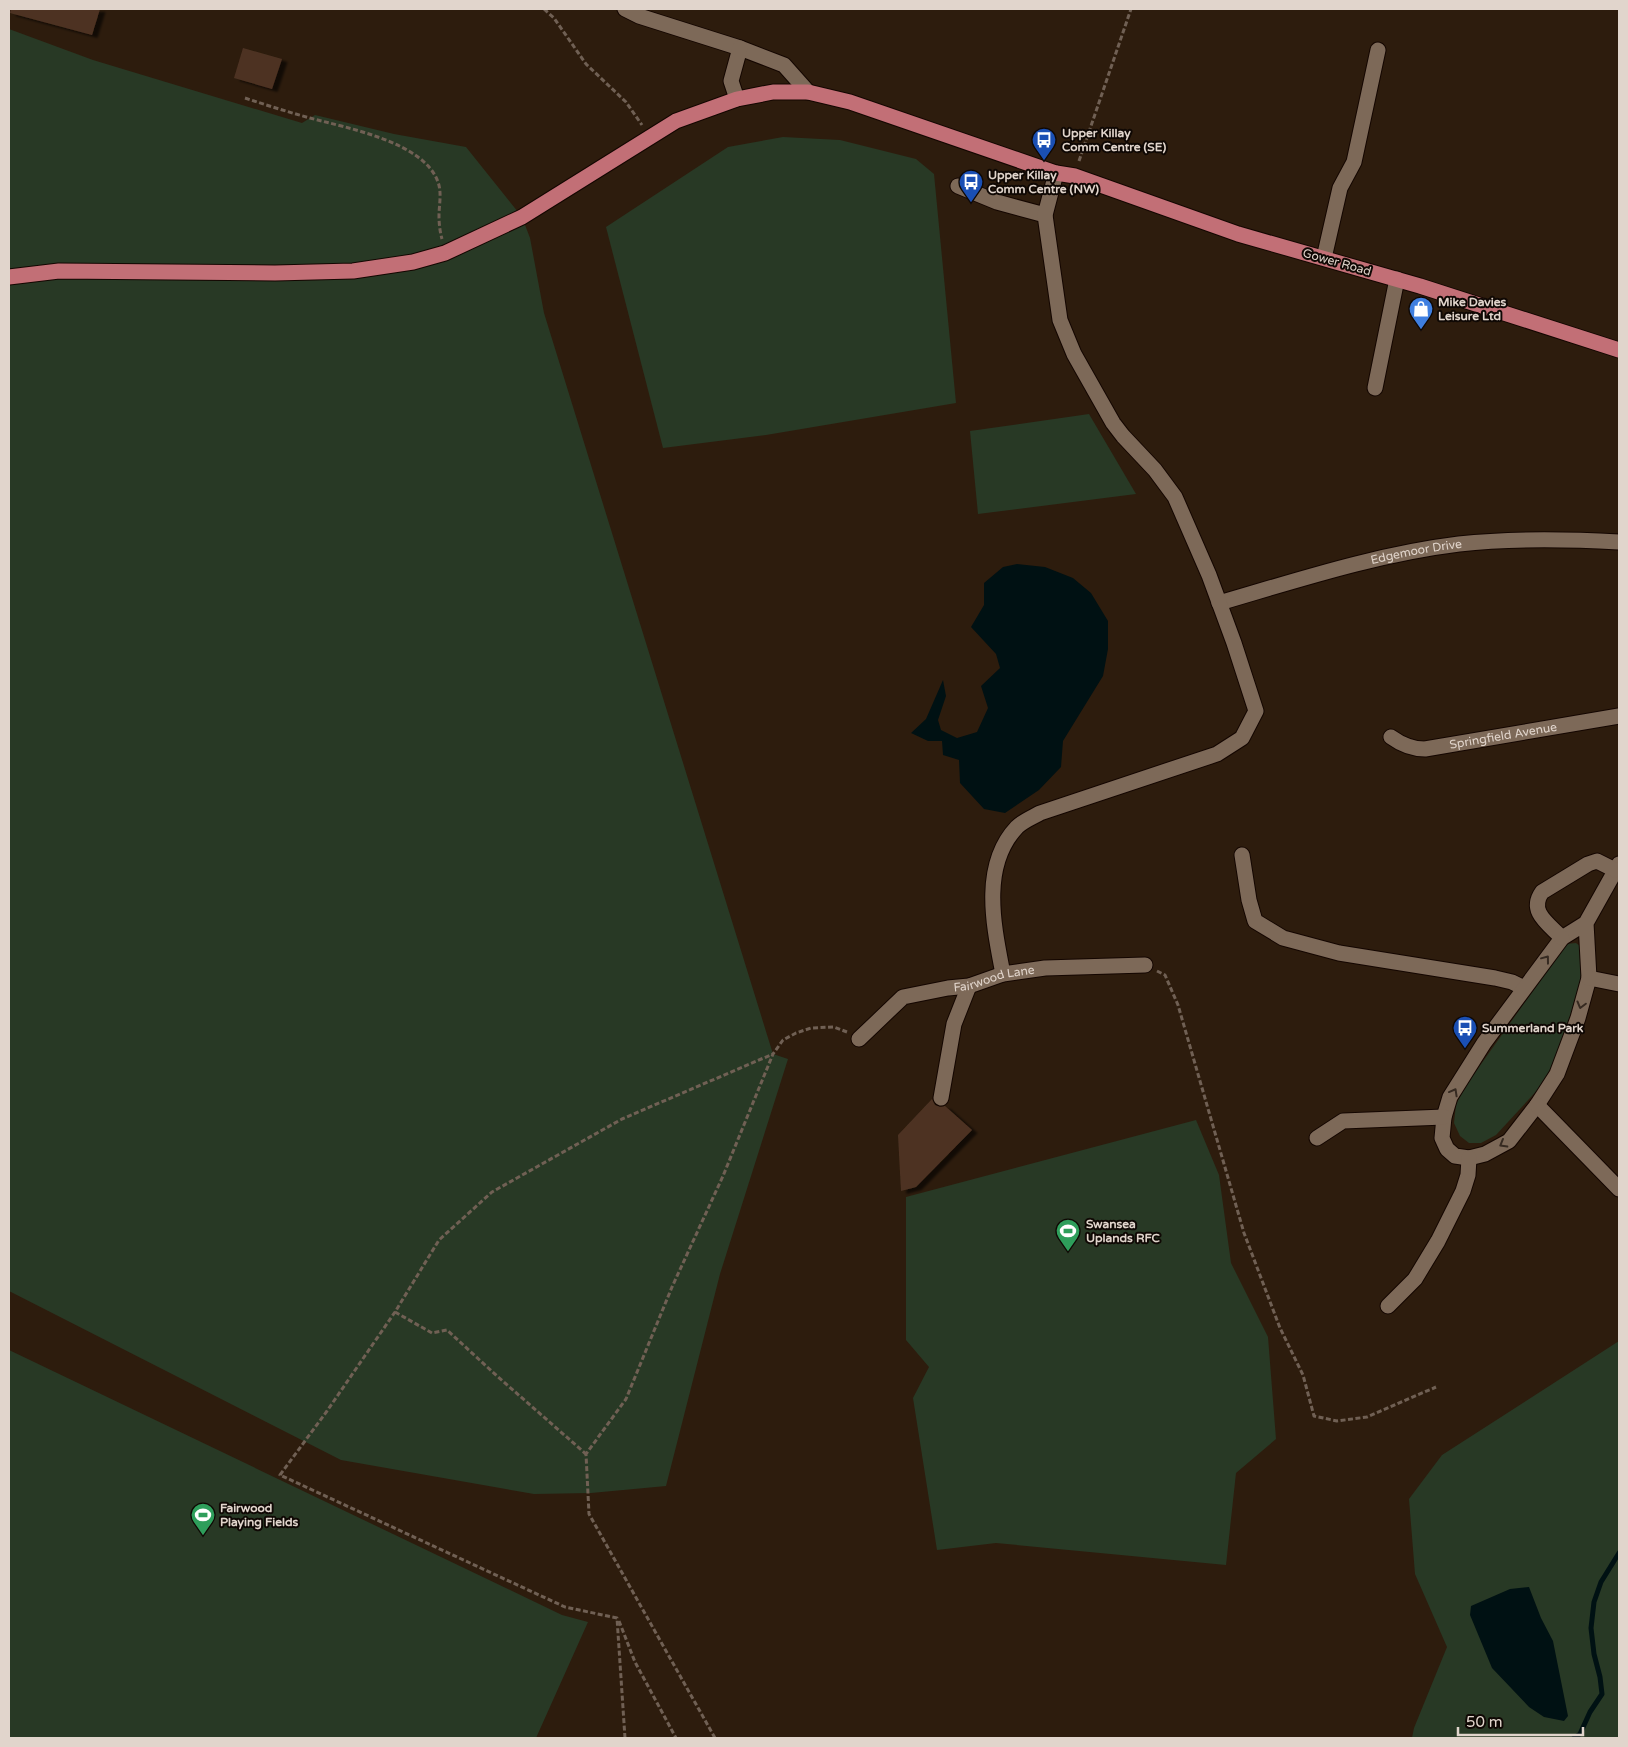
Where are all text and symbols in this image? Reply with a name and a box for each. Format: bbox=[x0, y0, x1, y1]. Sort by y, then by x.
place label: Upper Killay Comm Centre (SE) bbox=[1062, 126, 1166, 154]
bus stop icon: Upper Killay Comm Centre (SE) bbox=[1031, 127, 1057, 161]
place label: Upper Killay Comm Centre (NW) bbox=[988, 168, 1099, 196]
bus stop icon: Upper Killay Comm Centre (NW) bbox=[958, 169, 984, 203]
street label: Gower Road bbox=[1301, 246, 1373, 278]
place label: Mike Davies Leisure Ltd bbox=[1438, 295, 1506, 323]
shop icon: Mike Davies Leisure Ltd bbox=[1408, 296, 1434, 330]
street label: Edgemoor Drive bbox=[1369, 537, 1463, 567]
street label: Springfield Avenue bbox=[1449, 720, 1558, 752]
one-way arrow bbox=[1540, 955, 1549, 965]
street label: Fairwood Lane bbox=[953, 963, 1036, 994]
one-way arrow bbox=[1577, 1001, 1587, 1009]
bus stop icon: Summerland Park bbox=[1452, 1015, 1478, 1049]
place label: Summerland Park bbox=[1482, 1021, 1584, 1035]
one-way arrow bbox=[1447, 1089, 1457, 1098]
one-way arrow bbox=[1499, 1138, 1508, 1148]
place label: Swansea Uplands RFC bbox=[1086, 1217, 1161, 1246]
sports icon: Swansea Uplands RFC bbox=[1055, 1218, 1081, 1252]
place label: Fairwood Playing Fields bbox=[220, 1501, 299, 1530]
sports icon: Fairwood Playing Fields bbox=[190, 1502, 216, 1536]
scale bar bbox=[1458, 1704, 1583, 1736]
text: 50 m bbox=[1466, 1713, 1503, 1731]

